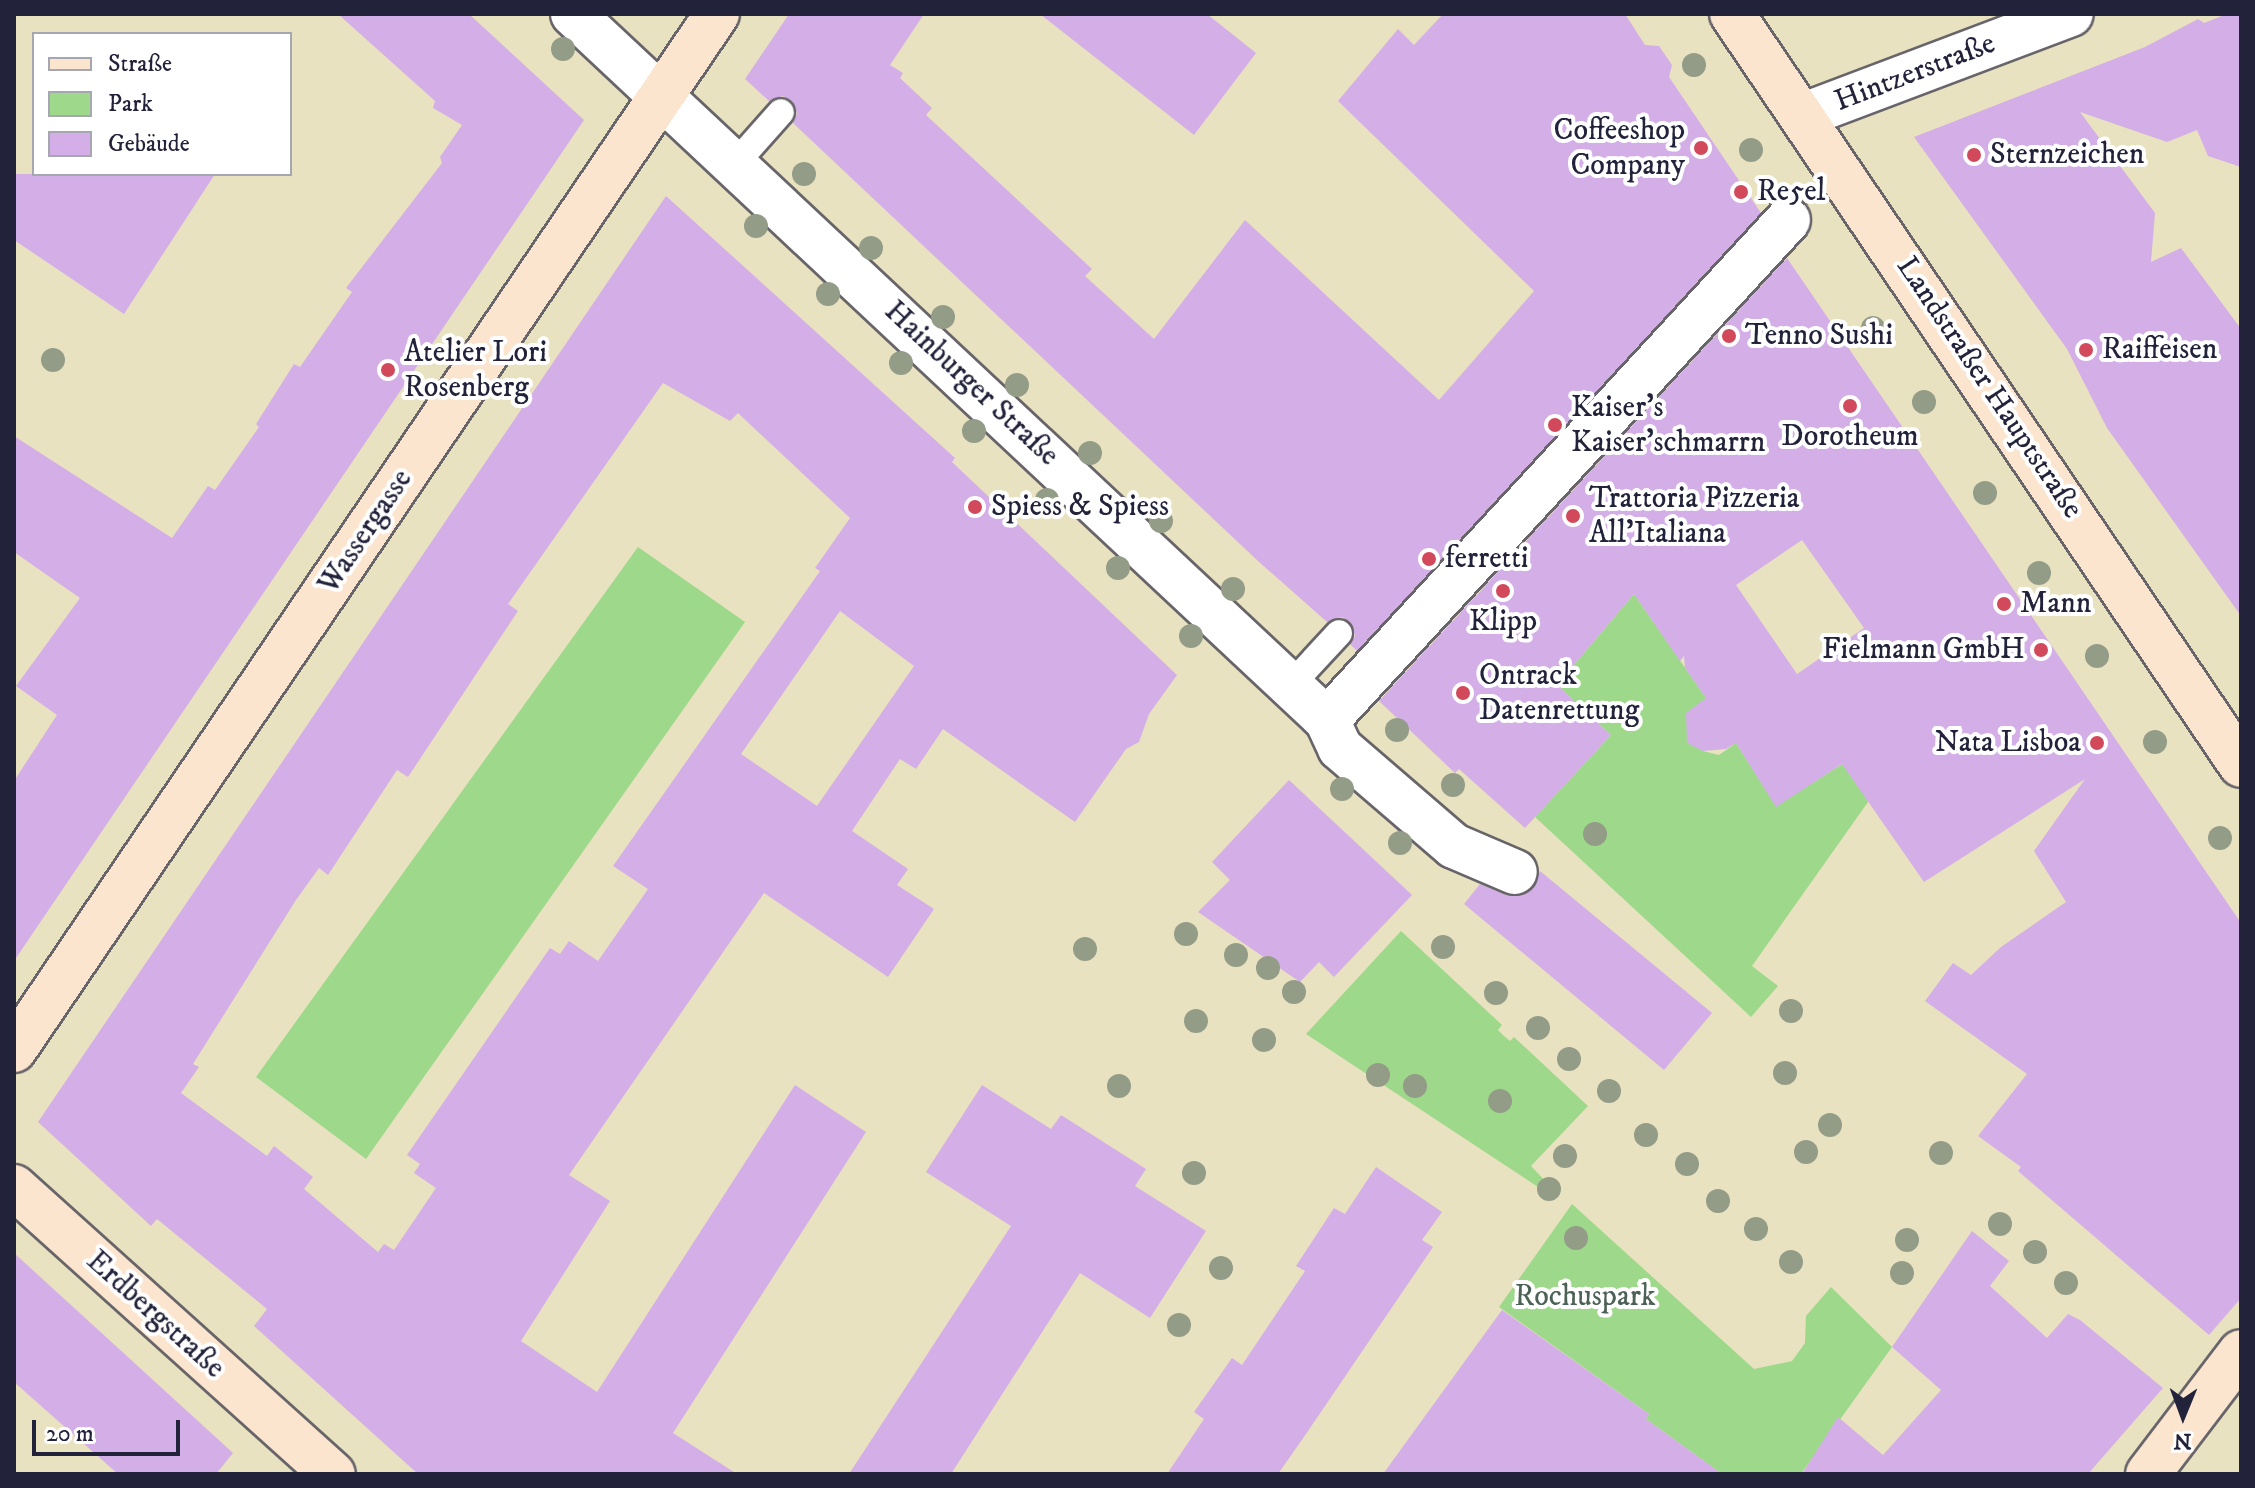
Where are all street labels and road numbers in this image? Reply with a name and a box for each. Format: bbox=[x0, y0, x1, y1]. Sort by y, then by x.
street label: Hintzerstraße bbox=[1830, 26, 2000, 120]
street label: Landstraßer Hauptstraße bbox=[1888, 250, 2090, 526]
street label: Hainburger Straße bbox=[876, 294, 1066, 474]
street label: Wassergasse bbox=[311, 463, 421, 601]
street label: Erdbergstraße bbox=[78, 1244, 232, 1386]

